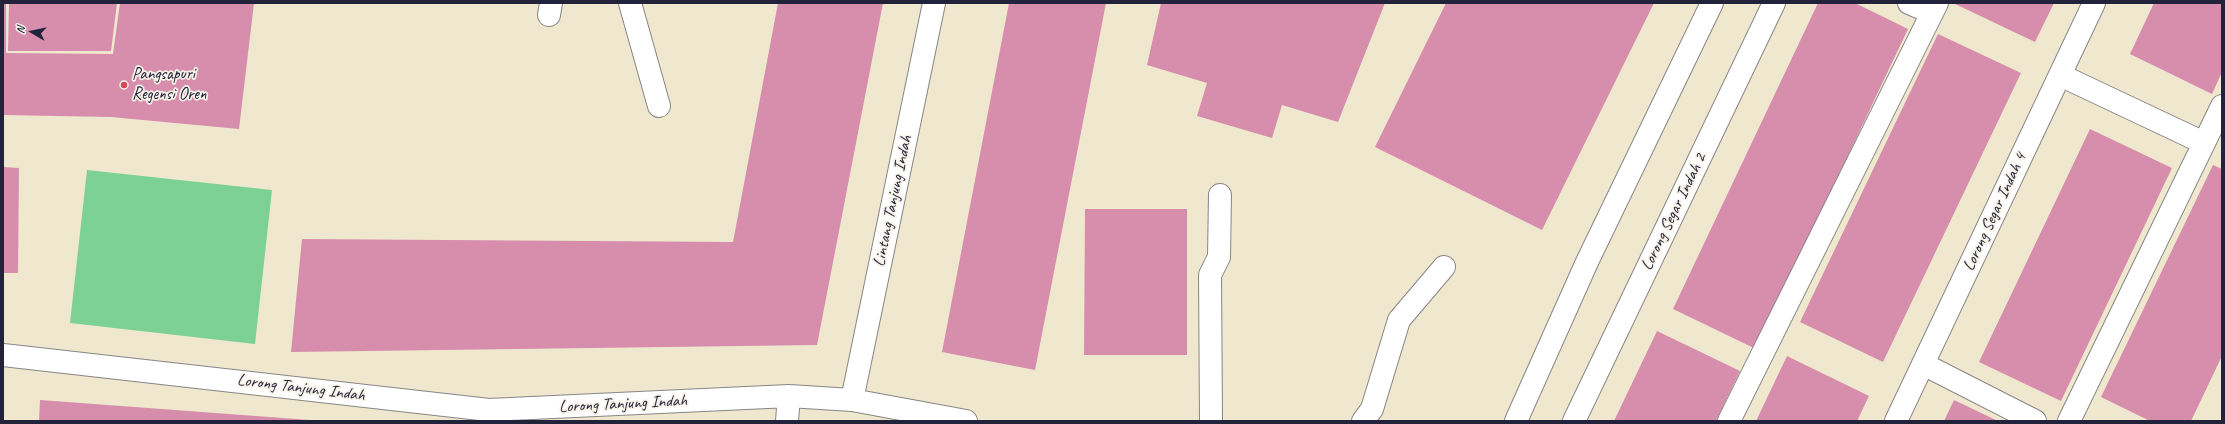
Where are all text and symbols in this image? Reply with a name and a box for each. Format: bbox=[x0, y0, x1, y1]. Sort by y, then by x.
north arrow bbox=[12, 12, 52, 52]
text: N bbox=[13, 26, 28, 35]
place label: Pangsapuri Regensi Oren bbox=[132, 65, 207, 105]
marker: Pangsapuri Regensi Oren bbox=[119, 80, 129, 90]
street label: Lintang Tanjung Indah bbox=[869, 134, 917, 268]
street label: Lorong Segar Indah 2 bbox=[1637, 150, 1711, 274]
street label: Lorong Segar Indah 4 bbox=[1959, 150, 2031, 274]
street label: Lorong Tanjung Indah bbox=[236, 370, 366, 406]
street label: Lorong Tanjung Indah bbox=[558, 390, 688, 418]

